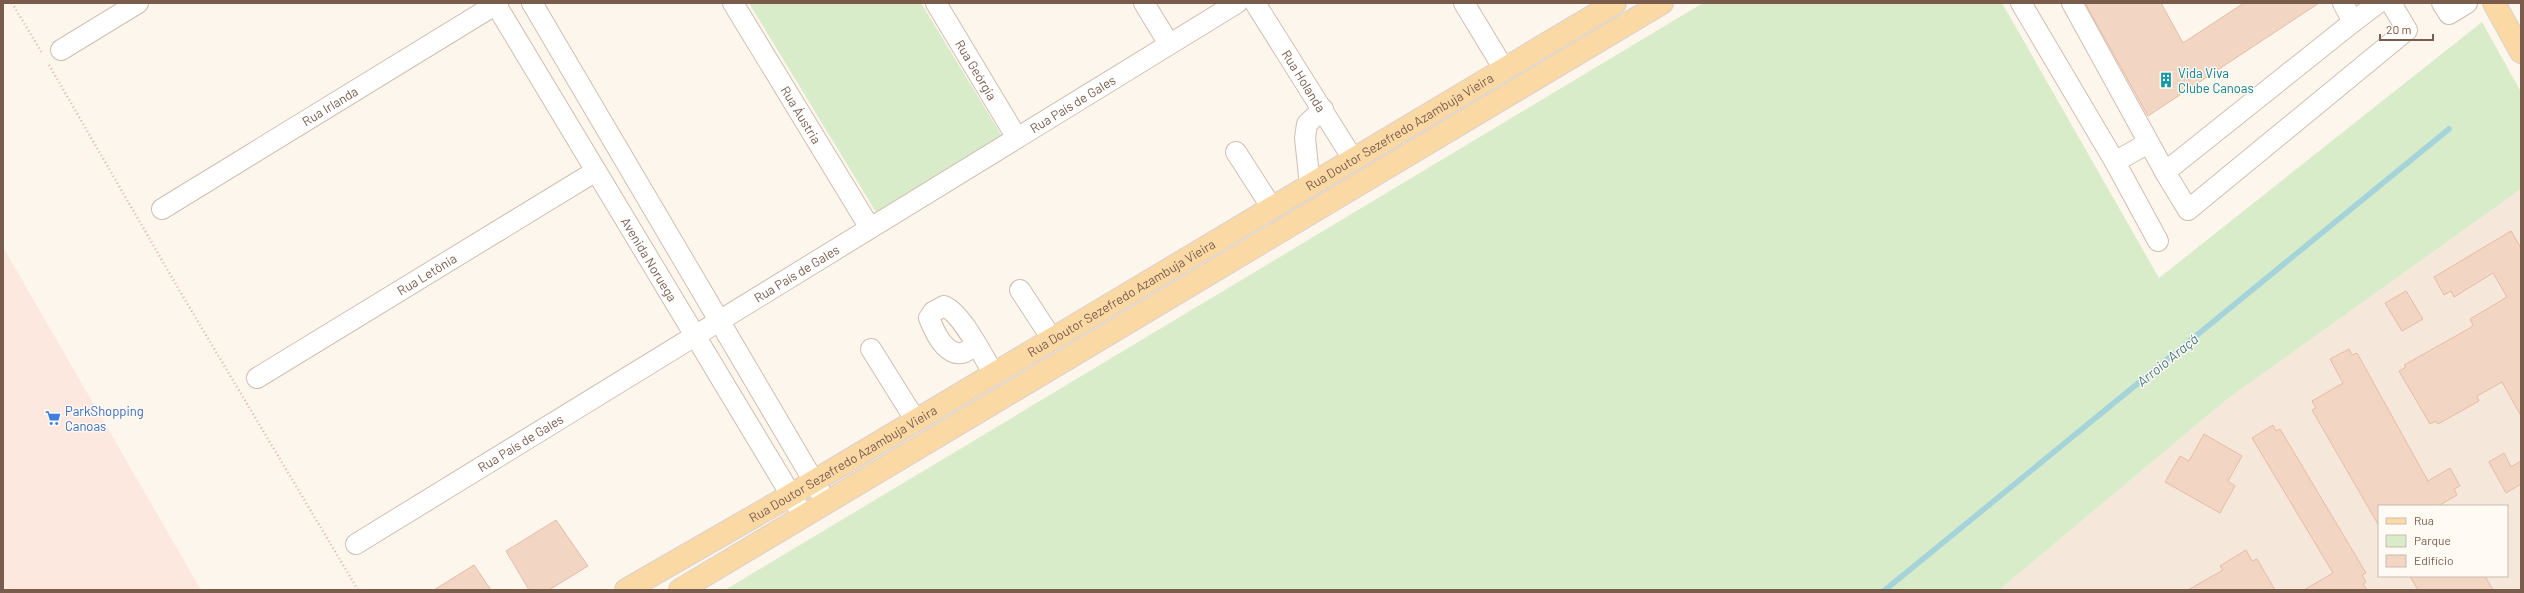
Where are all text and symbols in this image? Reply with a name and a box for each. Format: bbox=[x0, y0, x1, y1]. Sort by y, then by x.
scale bar bbox=[2380, 16, 2433, 42]
text: 20 m bbox=[2386, 22, 2412, 36]
street label: Rua Geórgia bbox=[952, 37, 1000, 103]
street label: Rua Holanda bbox=[1279, 47, 1329, 115]
place label: Vida Viva Clube Canoas bbox=[2178, 65, 2254, 96]
street label: Rua Doutor Sezefredo Azambuja Vieira bbox=[1303, 70, 1496, 194]
building icon: Vida Viva Clube Canoas bbox=[2157, 71, 2175, 89]
street label: Rua País de Gales bbox=[1027, 72, 1118, 136]
street label: Rua Irlanda bbox=[299, 83, 361, 129]
street label: Rua Áustria bbox=[777, 83, 825, 147]
street label: Avenida Noruega bbox=[618, 214, 681, 304]
street label: Rua Doutor Sezefredo Azambuja Vieira bbox=[1024, 236, 1218, 360]
street label: Rua País de Gales bbox=[751, 241, 842, 306]
street label: Rua Letônia bbox=[394, 250, 460, 299]
water label: Arroio Araçá bbox=[2133, 330, 2201, 390]
street label: Rua Doutor Sezefredo Azambuja Vieira bbox=[746, 402, 940, 526]
place label: ParkShopping Canoas bbox=[65, 403, 144, 434]
supermarket icon: ParkShopping Canoas bbox=[44, 409, 62, 427]
street label: Rua País de Gales bbox=[475, 411, 566, 475]
legend bbox=[2378, 505, 2508, 577]
text: Rua bbox=[2414, 513, 2434, 527]
text: Parque bbox=[2414, 533, 2451, 547]
text: Edifício bbox=[2414, 553, 2454, 567]

